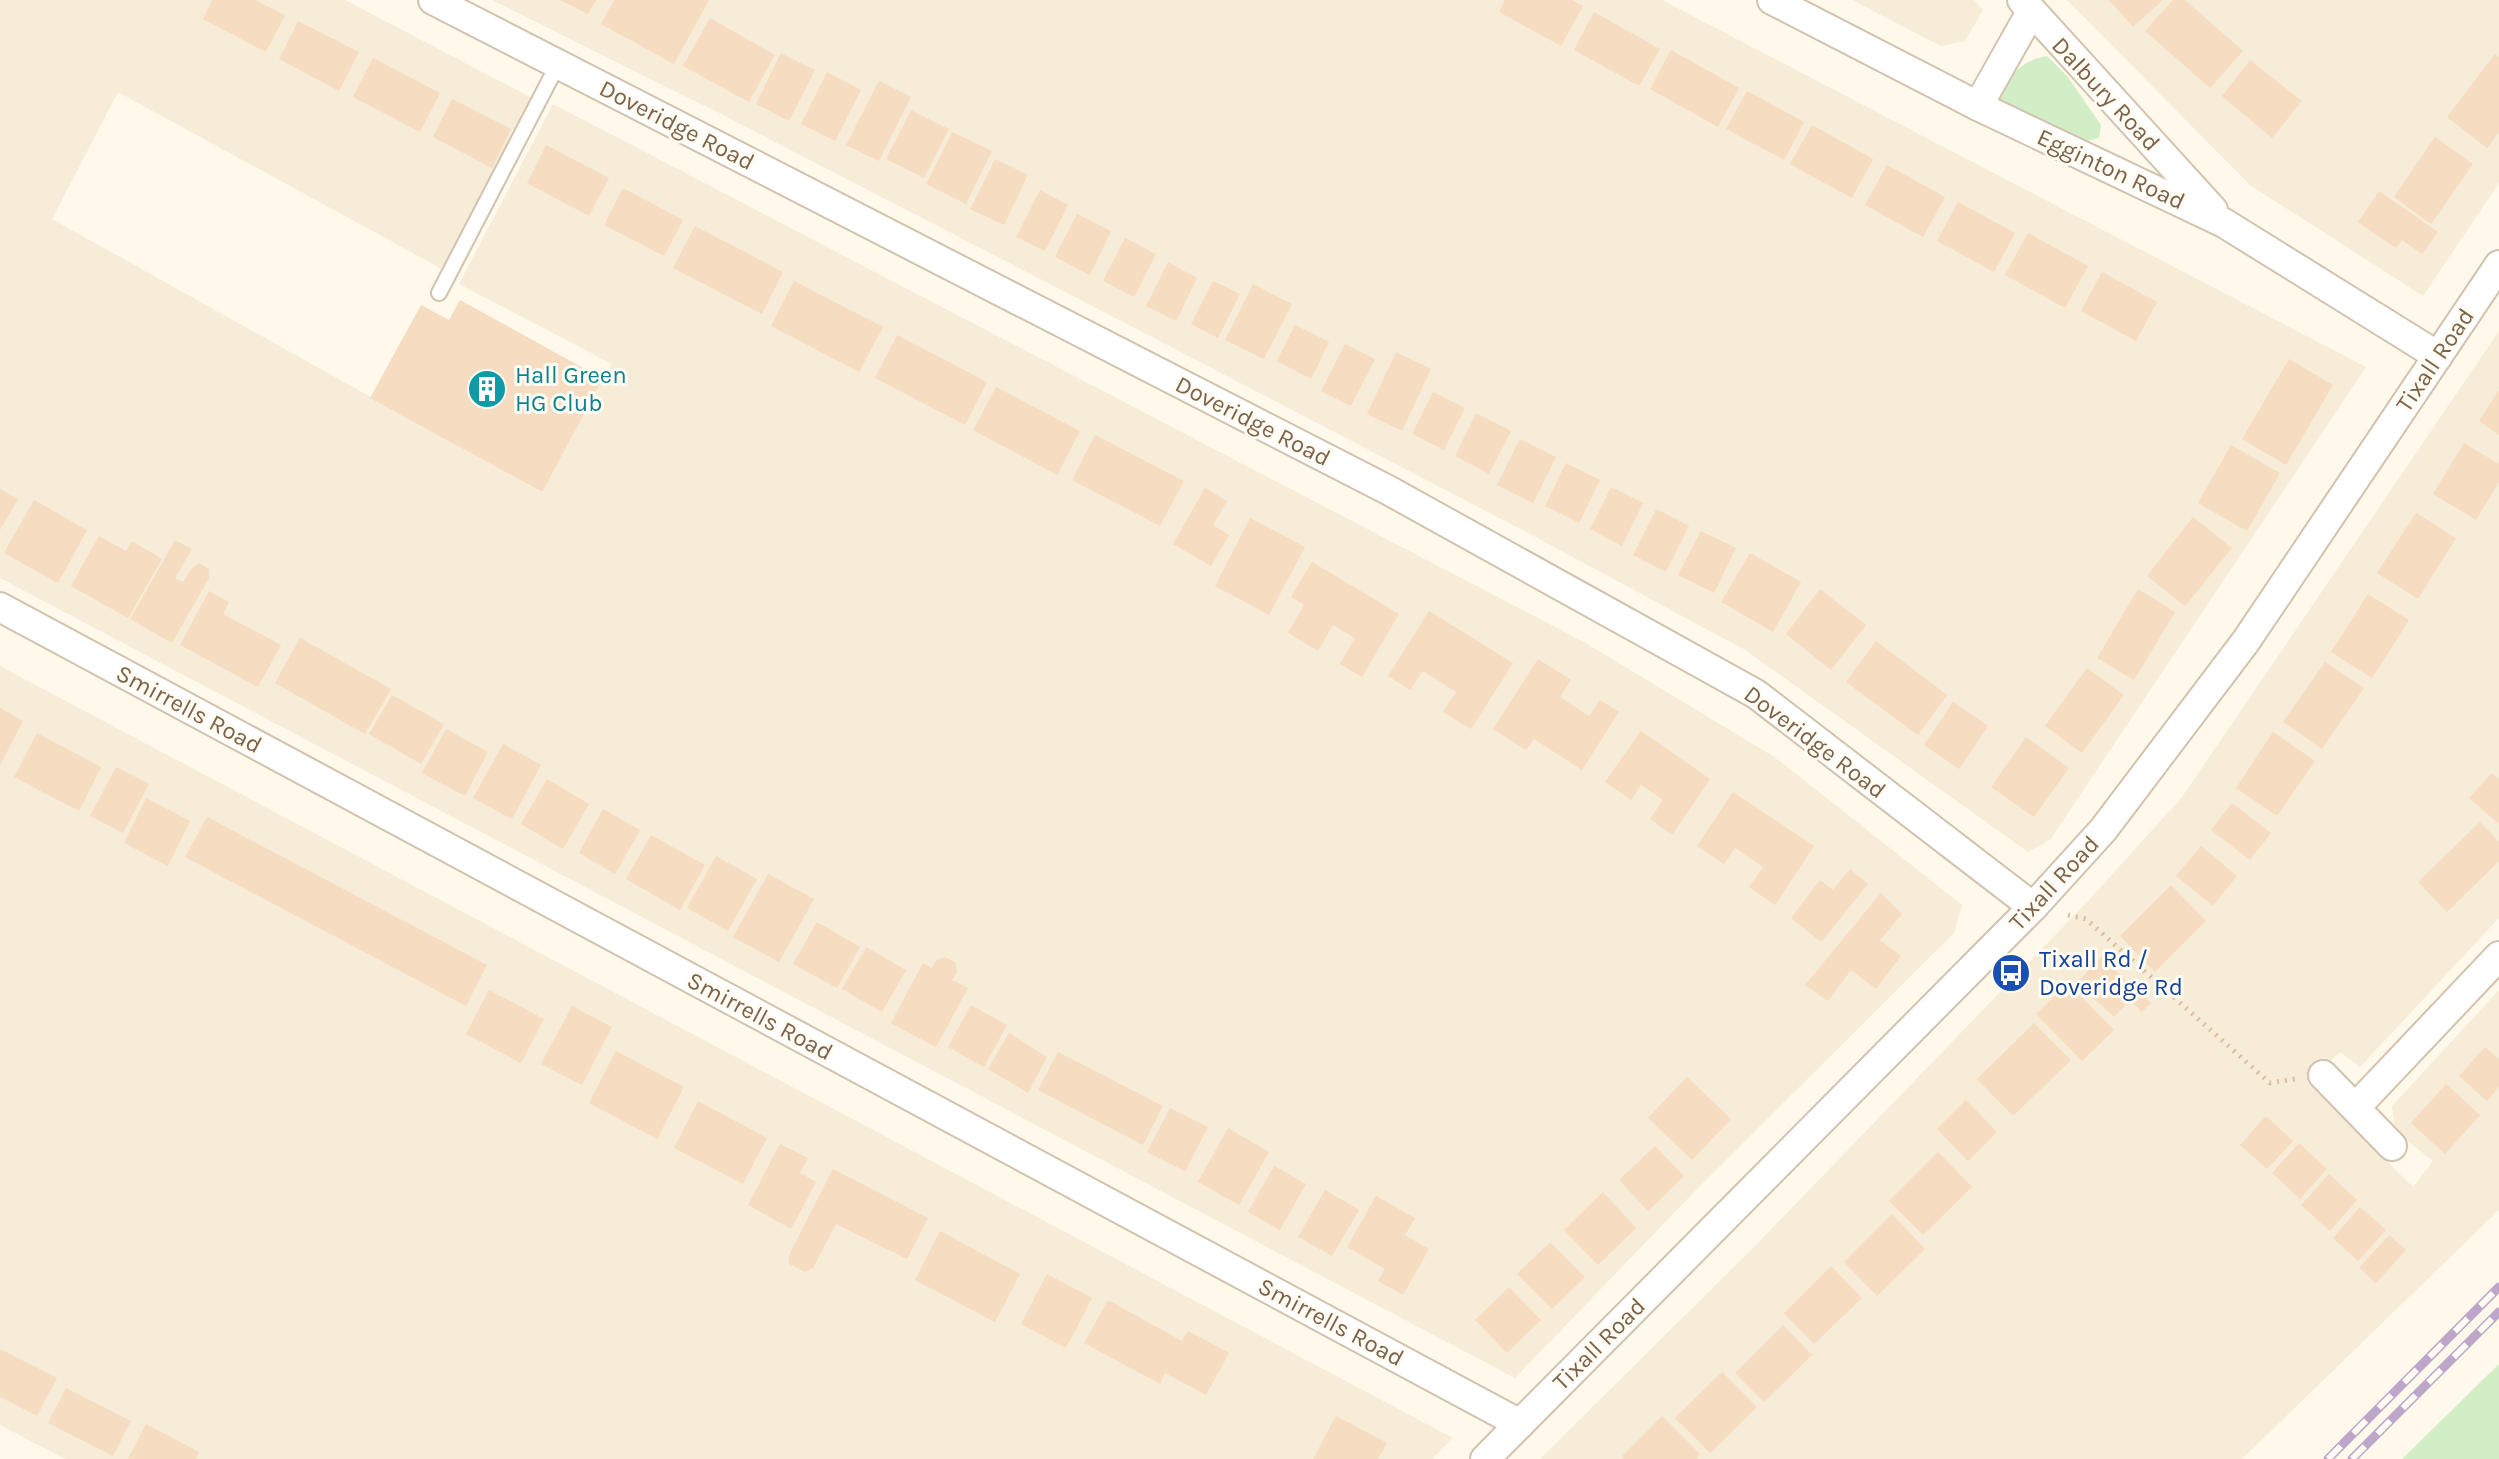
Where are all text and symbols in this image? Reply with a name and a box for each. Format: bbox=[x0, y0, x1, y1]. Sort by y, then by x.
street label: Dalbury Road bbox=[2046, 31, 2166, 157]
street label: Doveridge Road bbox=[595, 74, 759, 176]
street label: Egginton Road bbox=[2033, 123, 2189, 215]
street label: Tixall Road bbox=[2390, 303, 2480, 417]
place label: Hall Green HG Club bbox=[515, 361, 627, 417]
building icon: Hall Green HG Club bbox=[466, 368, 508, 410]
street label: Doveridge Road bbox=[1171, 370, 1335, 472]
street label: Smirrells Road bbox=[111, 659, 267, 759]
street label: Doveridge Road bbox=[1739, 680, 1891, 804]
street label: Tixall Road bbox=[2003, 830, 2105, 936]
place label: Tixall Rd / Doveridge Rd bbox=[2039, 945, 2183, 1001]
bus stop icon: Tixall Rd / Doveridge Rd bbox=[1990, 952, 2032, 994]
street label: Smirrells Road bbox=[682, 966, 838, 1066]
street label: Smirrells Road bbox=[1253, 1272, 1409, 1372]
street label: Tixall Road bbox=[1547, 1292, 1651, 1396]

